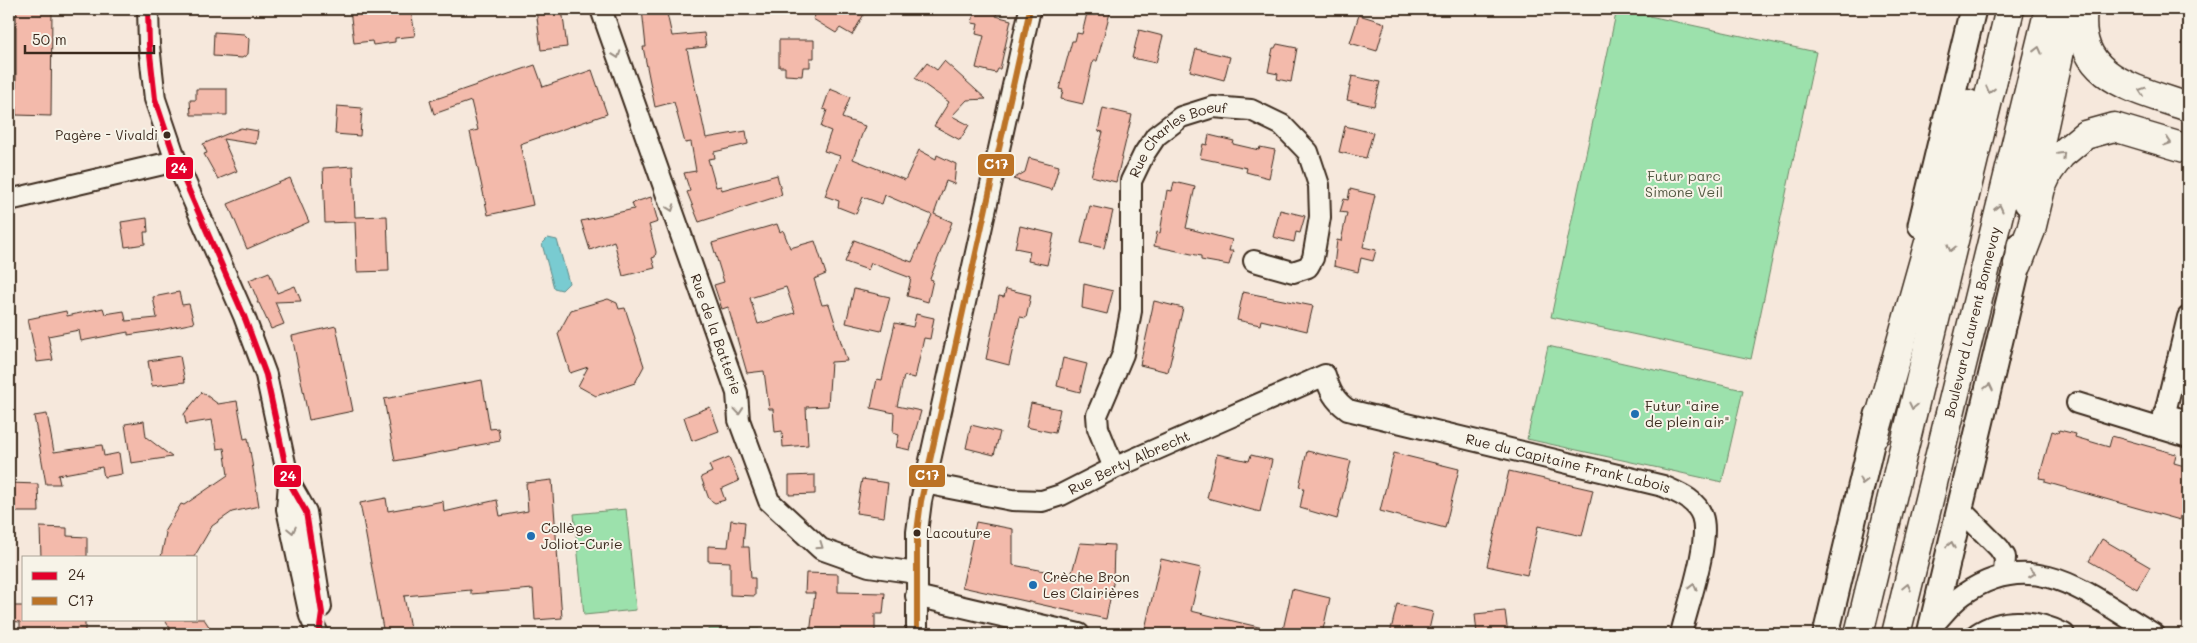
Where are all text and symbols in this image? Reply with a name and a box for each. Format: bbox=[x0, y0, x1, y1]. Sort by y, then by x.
scale bar bbox=[25, 22, 154, 54]
text: 50 m bbox=[32, 29, 67, 49]
one-way arrow bbox=[2033, 47, 2043, 55]
one-way arrow bbox=[611, 50, 621, 58]
one-way arrow bbox=[1985, 86, 1996, 95]
one-way arrow bbox=[2138, 87, 2147, 97]
street label: Rue Charles Boeuf bbox=[1124, 97, 1228, 180]
place label: Pagère - Vivaldi bbox=[55, 126, 158, 143]
marker: Pagère - Vivaldi bbox=[162, 130, 172, 140]
one-way arrow bbox=[2163, 137, 2172, 147]
one-way arrow bbox=[2056, 152, 2065, 161]
line badge: C17 bbox=[977, 153, 1015, 177]
text: C17 bbox=[984, 154, 1008, 173]
line badge: 24 bbox=[165, 156, 194, 180]
text: 24 bbox=[171, 158, 187, 177]
park label: Futur parc Simone Veil bbox=[1645, 166, 1723, 201]
one-way arrow bbox=[665, 203, 675, 212]
one-way arrow bbox=[1993, 203, 2004, 212]
street label: Boulevard Laurent Bonnevay bbox=[1939, 225, 2004, 420]
one-way arrow bbox=[1947, 243, 1957, 251]
street label: Rue de la Batterie bbox=[686, 271, 747, 397]
one-way arrow bbox=[1983, 382, 1994, 391]
place label: Futur "aire de plein air" bbox=[1645, 396, 1729, 431]
one-way arrow bbox=[1908, 401, 1919, 410]
one-way arrow bbox=[733, 408, 744, 416]
marker: Futur "aire de plein air" bbox=[1629, 408, 1641, 420]
street label: Rue Berty Albrecht bbox=[1065, 426, 1193, 499]
street label: Rue du Capitaine Frank Labois bbox=[1464, 429, 1674, 497]
line badge: 24 bbox=[273, 464, 302, 488]
line badge: C17 bbox=[908, 464, 946, 488]
text: C17 bbox=[915, 465, 939, 484]
text: 24 bbox=[280, 466, 296, 485]
one-way arrow bbox=[1858, 477, 1869, 486]
place label: Collège Joliot-Curie bbox=[541, 518, 623, 553]
place label: Lacouture bbox=[926, 524, 991, 541]
one-way arrow bbox=[286, 526, 296, 534]
marker: Lacouture bbox=[912, 528, 922, 538]
marker: Collège Joliot-Curie bbox=[525, 530, 537, 542]
one-way arrow bbox=[814, 540, 824, 549]
one-way arrow bbox=[1945, 540, 1956, 549]
legend bbox=[22, 556, 198, 620]
text: 24 bbox=[68, 564, 85, 584]
place label: Crèche Bron Les Clairières bbox=[1043, 567, 1139, 602]
one-way arrow bbox=[2029, 567, 2037, 578]
marker: Crèche Bron Les Clairières bbox=[1027, 579, 1039, 591]
one-way arrow bbox=[1901, 582, 1912, 591]
one-way arrow bbox=[1687, 583, 1697, 592]
text: C17 bbox=[68, 590, 94, 610]

